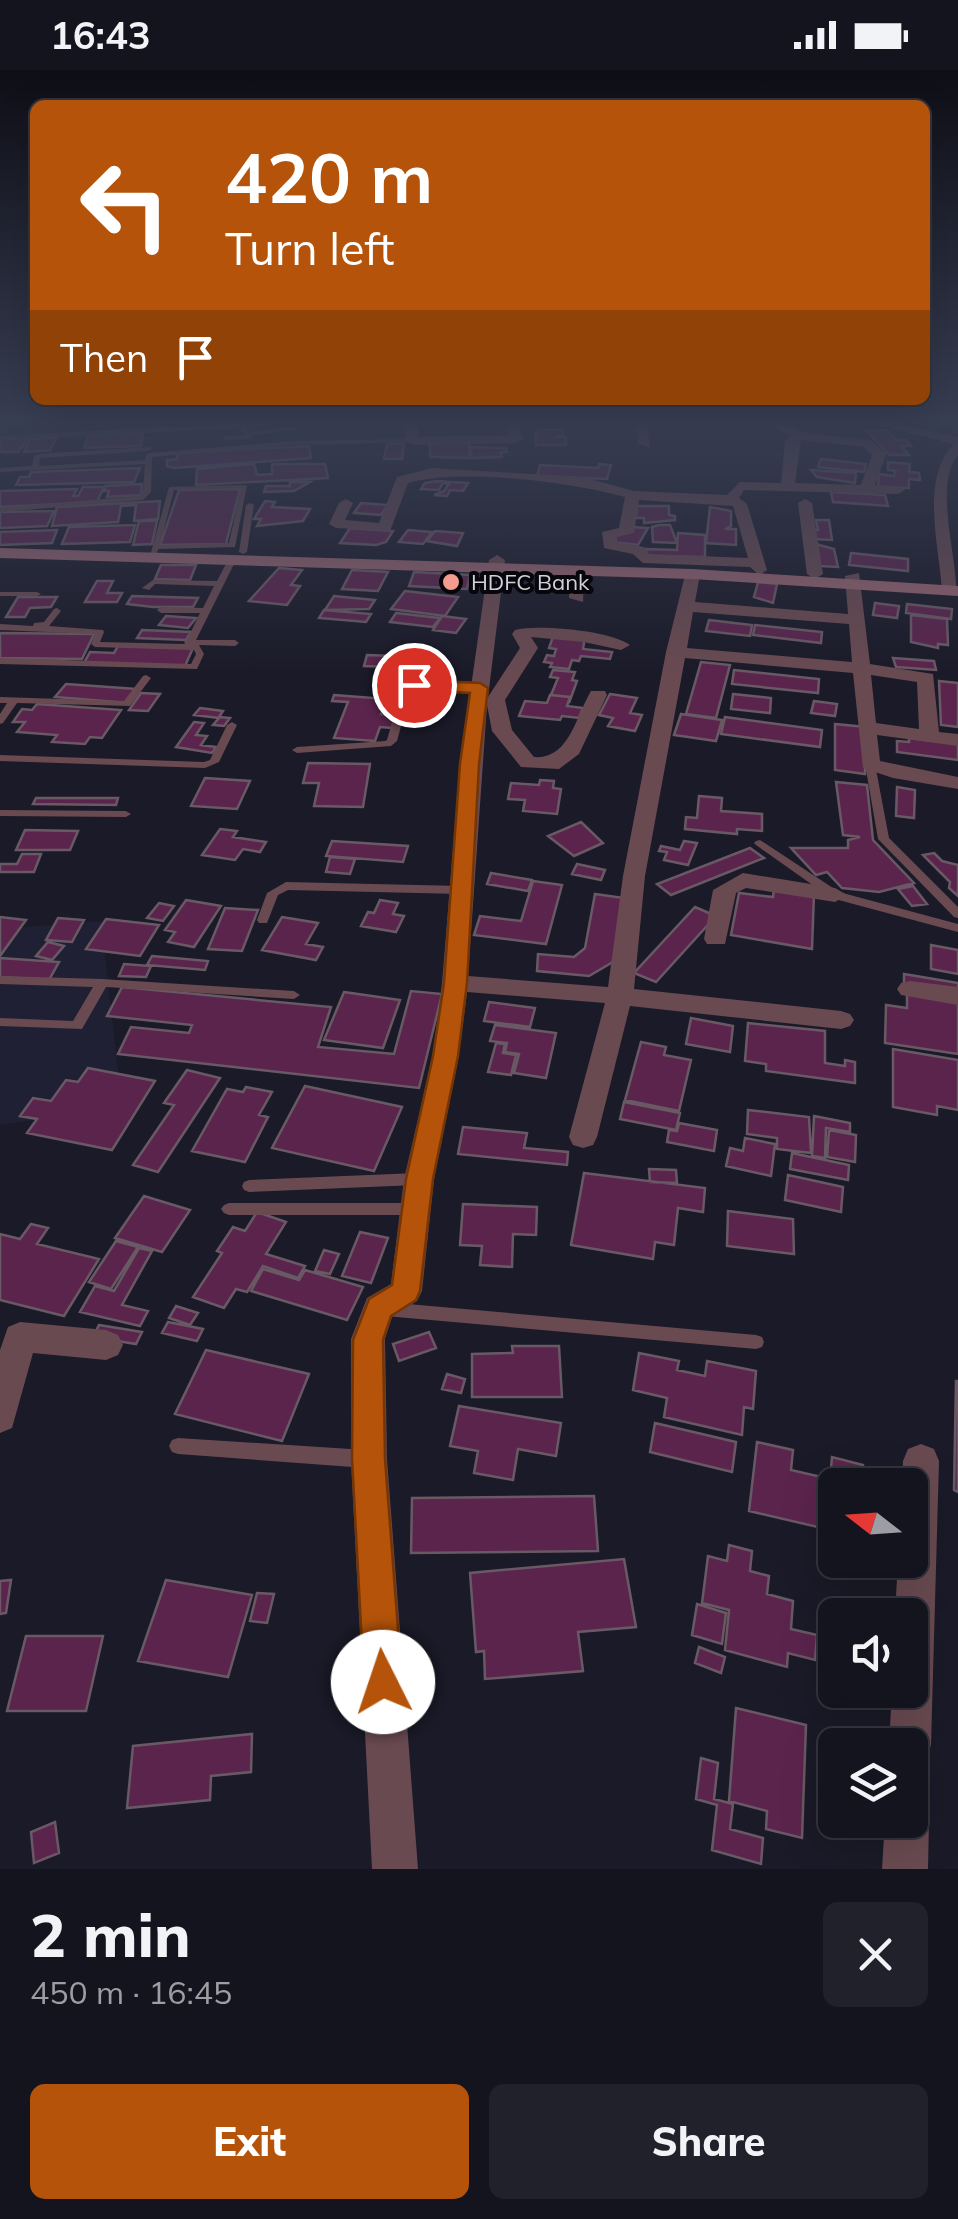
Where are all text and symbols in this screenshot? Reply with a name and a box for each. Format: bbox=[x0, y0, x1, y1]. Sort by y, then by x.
text: 16:43 bbox=[50, 11, 151, 59]
text: 420 m bbox=[225, 133, 433, 221]
icon: left bbox=[60, 140, 190, 270]
text: Turn left bbox=[225, 220, 394, 276]
icon: arrive bbox=[168, 330, 223, 385]
text: Then bbox=[60, 334, 148, 382]
place label: HDFC Bank bbox=[471, 568, 590, 596]
marker: HDFC Bank bbox=[440, 571, 462, 593]
pin bbox=[372, 643, 457, 728]
icon: arrive bbox=[387, 658, 442, 713]
north arrow bbox=[818, 1468, 928, 1578]
map controls bbox=[818, 1468, 928, 1838]
button: sound bbox=[818, 1598, 928, 1708]
position arrow bbox=[331, 1630, 435, 1734]
button: layers bbox=[818, 1728, 928, 1838]
text: 2 min bbox=[30, 1897, 191, 1972]
button: close bbox=[823, 1902, 928, 2007]
text: 450 m · 16:45 bbox=[30, 1972, 232, 2012]
button: Exit bbox=[30, 2084, 469, 2199]
button: Share bbox=[489, 2084, 928, 2199]

